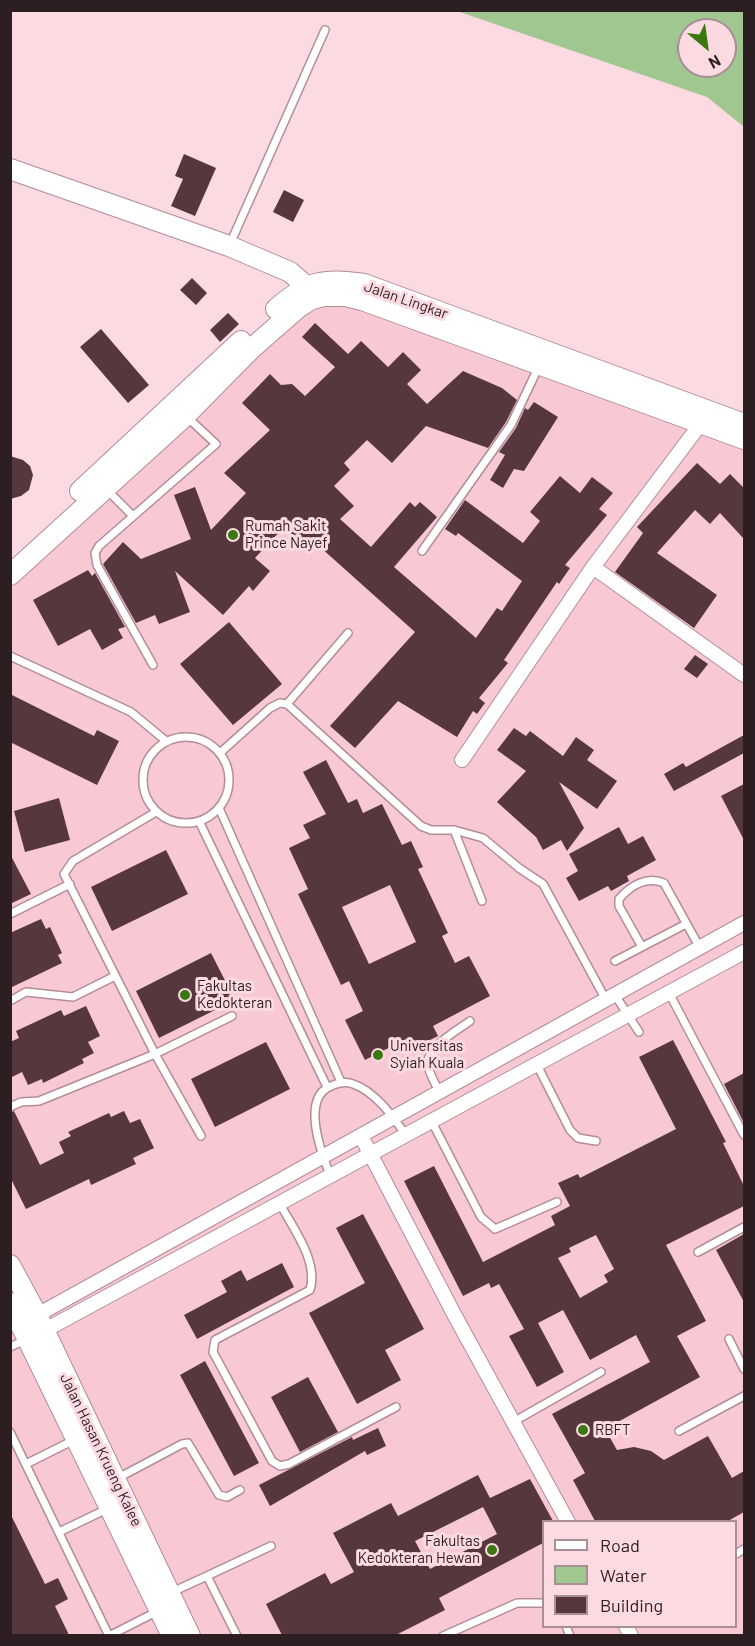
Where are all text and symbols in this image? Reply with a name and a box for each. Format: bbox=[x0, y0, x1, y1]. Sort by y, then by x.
north arrow bbox=[677, 18, 737, 78]
text: N bbox=[706, 52, 724, 73]
street label: Jalan Lingkar bbox=[362, 277, 450, 323]
place label: Rumah Sakit Prince Nayef bbox=[245, 517, 327, 552]
marker: Rumah Sakit Prince Nayef bbox=[226, 528, 240, 542]
place label: Fakultas Kedokteran bbox=[197, 977, 272, 1012]
marker: Fakultas Kedokteran bbox=[178, 988, 192, 1002]
place label: Universitas Syiah Kuala bbox=[390, 1037, 464, 1072]
marker: Universitas Syiah Kuala bbox=[371, 1048, 385, 1062]
street label: Jalan Hasan Krueng Kalee bbox=[56, 1371, 146, 1529]
place label: RBFT bbox=[595, 1421, 631, 1439]
marker: RBFT bbox=[576, 1423, 590, 1437]
legend bbox=[542, 1520, 737, 1628]
place label: Fakultas Kedokteran Hewan bbox=[358, 1532, 480, 1567]
text: Road bbox=[600, 1534, 640, 1556]
marker: Fakultas Kedokteran Hewan bbox=[485, 1543, 499, 1557]
text: Water bbox=[600, 1564, 647, 1586]
text: Building bbox=[600, 1594, 663, 1616]

